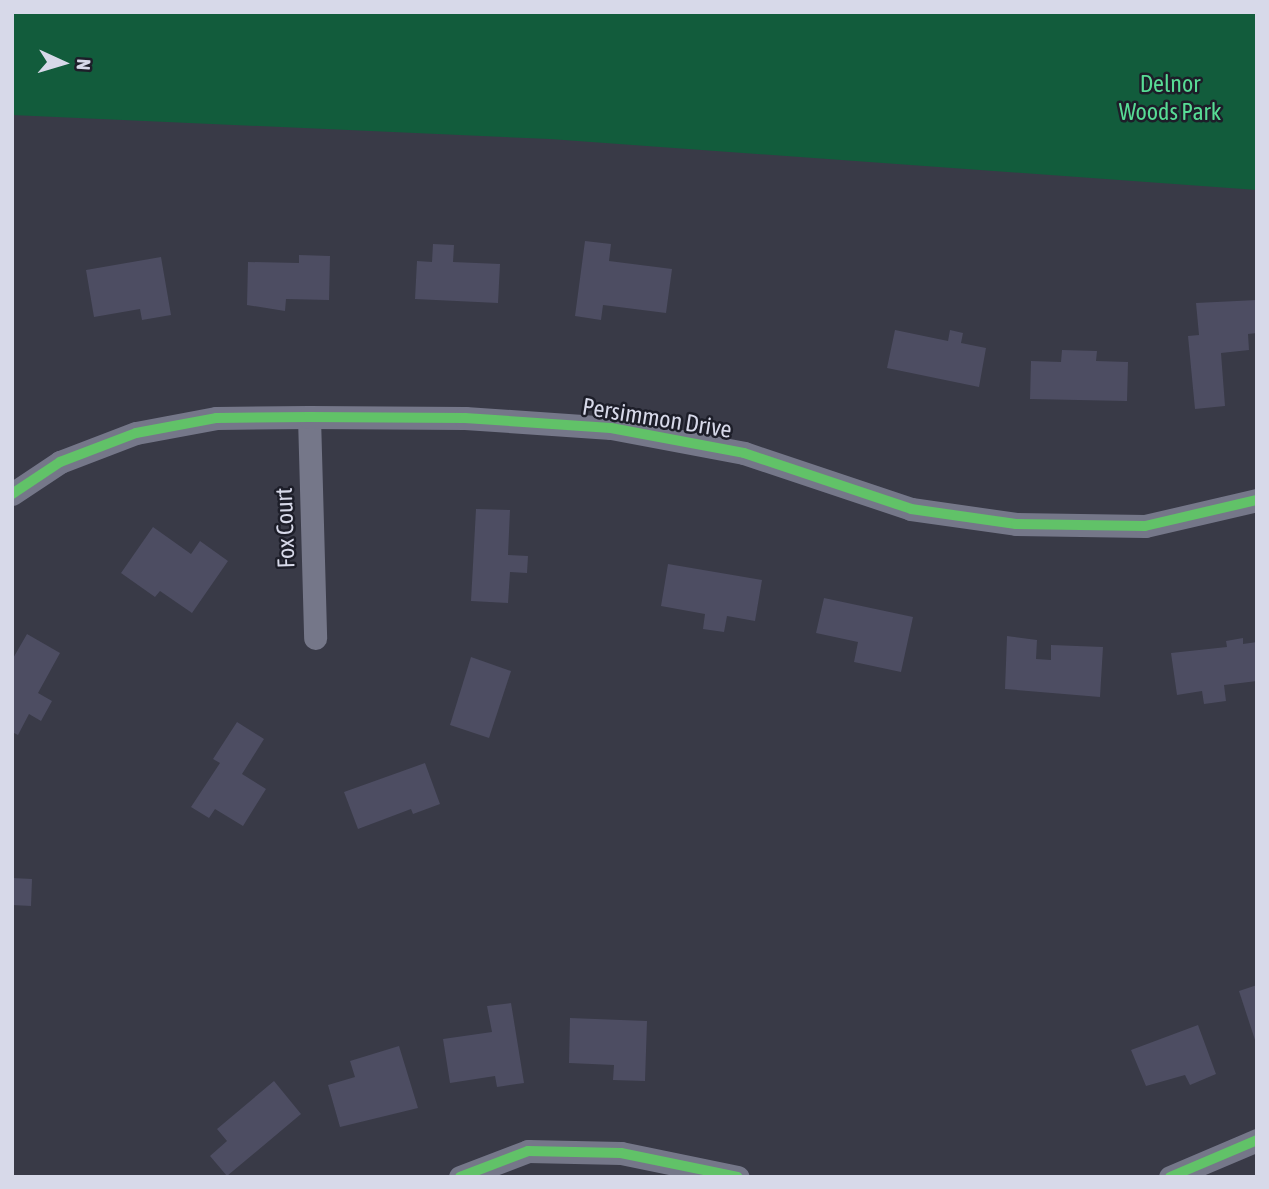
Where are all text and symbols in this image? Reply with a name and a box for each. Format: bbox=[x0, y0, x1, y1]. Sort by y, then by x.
north arrow bbox=[28, 28, 98, 98]
text: N bbox=[73, 58, 95, 71]
park label: Delnor Woods Park bbox=[1119, 70, 1221, 126]
street label: Persimmon Drive bbox=[580, 392, 734, 444]
street label: Fox Court bbox=[269, 487, 301, 569]

